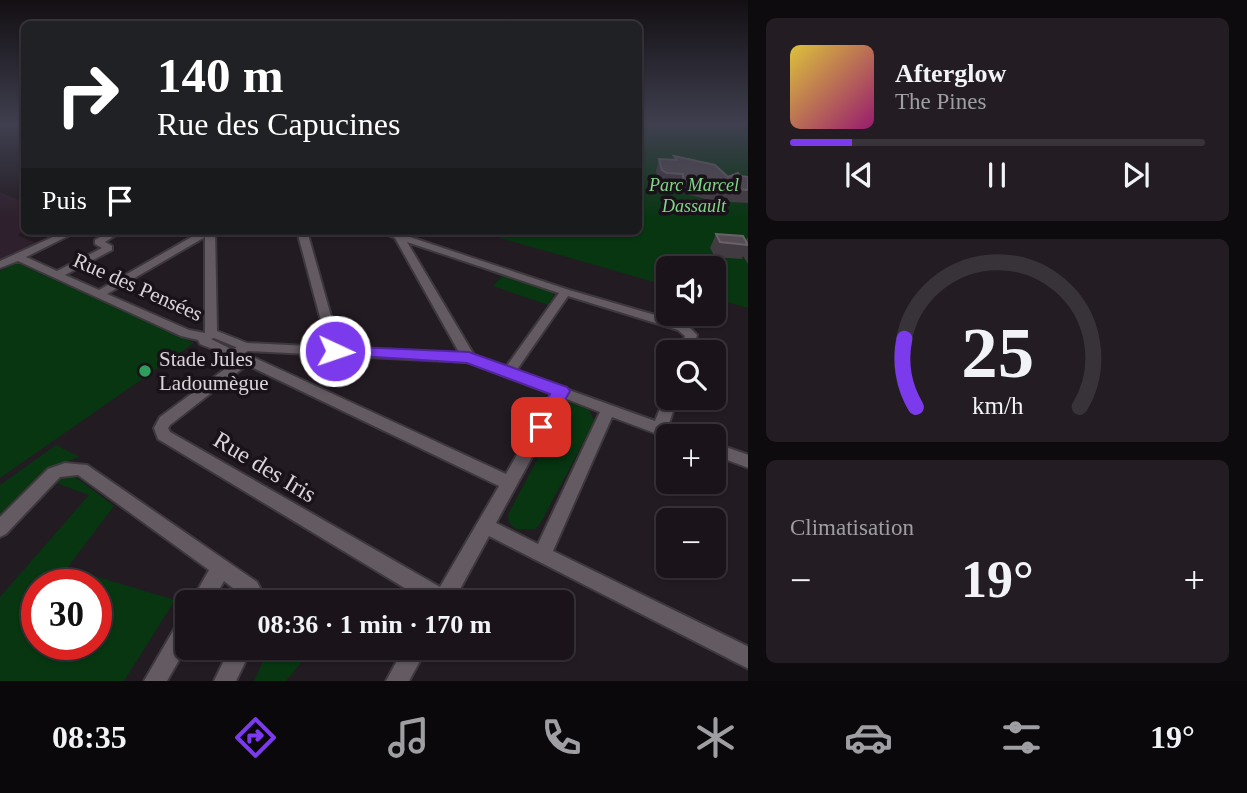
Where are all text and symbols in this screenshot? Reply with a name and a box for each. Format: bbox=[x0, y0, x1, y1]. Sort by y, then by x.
text: 140 m bbox=[157, 48, 284, 103]
icon: right bbox=[42, 49, 133, 140]
text: Afterglow bbox=[895, 59, 1006, 88]
text: The Pines bbox=[895, 89, 986, 114]
text: Rue des Capucines bbox=[157, 106, 401, 142]
icon: previous bbox=[840, 156, 878, 194]
icon: pause bbox=[978, 156, 1016, 194]
icon: next bbox=[1117, 156, 1155, 194]
park label: Parc Marcel Dassault bbox=[648, 175, 739, 216]
icon: arrive bbox=[101, 182, 139, 220]
text: Puis bbox=[42, 186, 87, 215]
street label: Rue des Pensées bbox=[70, 248, 206, 326]
map controls bbox=[656, 256, 726, 578]
button: sound bbox=[656, 256, 726, 326]
text: 25 bbox=[961, 312, 1034, 393]
position arrow bbox=[298, 314, 372, 388]
button: search bbox=[656, 340, 726, 410]
place label: Stade Jules Ladoumègue bbox=[159, 347, 269, 395]
marker: Stade Jules Ladoumègue bbox=[137, 363, 153, 379]
text: km/h bbox=[972, 391, 1024, 418]
pin bbox=[511, 397, 571, 457]
icon: arrive bbox=[522, 408, 560, 446]
button: + bbox=[656, 424, 726, 494]
street label: Rue des Iris bbox=[209, 426, 321, 508]
button: − bbox=[656, 508, 726, 578]
text: Climatisation bbox=[790, 515, 914, 540]
text: 19° bbox=[961, 551, 1034, 608]
text: − bbox=[790, 559, 811, 601]
text: + bbox=[1184, 559, 1205, 601]
speed limit sign: 30 bbox=[21, 569, 112, 660]
text: 08:36 · 1 min · 170 m bbox=[258, 610, 492, 639]
icon: directions bbox=[231, 713, 280, 762]
icon: music bbox=[384, 713, 433, 762]
icon: phone bbox=[537, 713, 586, 762]
icon: climate bbox=[691, 713, 740, 762]
icon: car bbox=[844, 713, 893, 762]
icon: filters bbox=[997, 713, 1046, 762]
text: 08:35 bbox=[52, 719, 127, 755]
text: 19° bbox=[1150, 719, 1195, 755]

